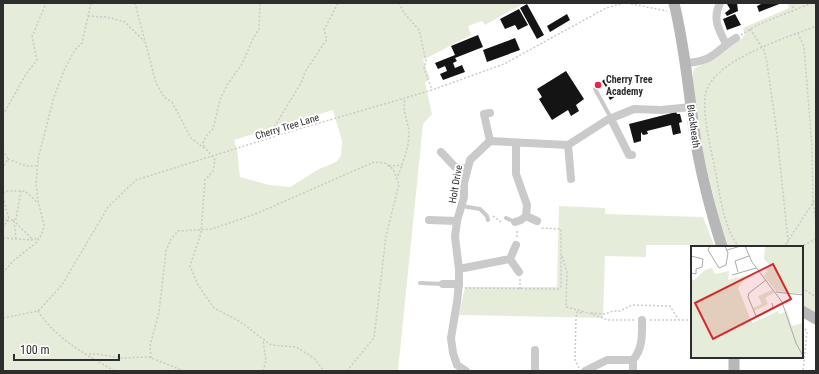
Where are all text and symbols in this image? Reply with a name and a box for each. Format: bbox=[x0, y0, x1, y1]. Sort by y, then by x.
place label: Cherry Tree Academy bbox=[606, 74, 653, 97]
marker: Cherry Tree Academy bbox=[593, 80, 603, 90]
street label: Blackheath bbox=[685, 104, 702, 149]
street label: Cherry Tree Lane bbox=[254, 111, 321, 141]
street label: Holt Drive bbox=[447, 164, 464, 204]
inset map bbox=[691, 246, 803, 358]
scale bar bbox=[14, 336, 119, 362]
text: 100 m bbox=[20, 343, 50, 357]

